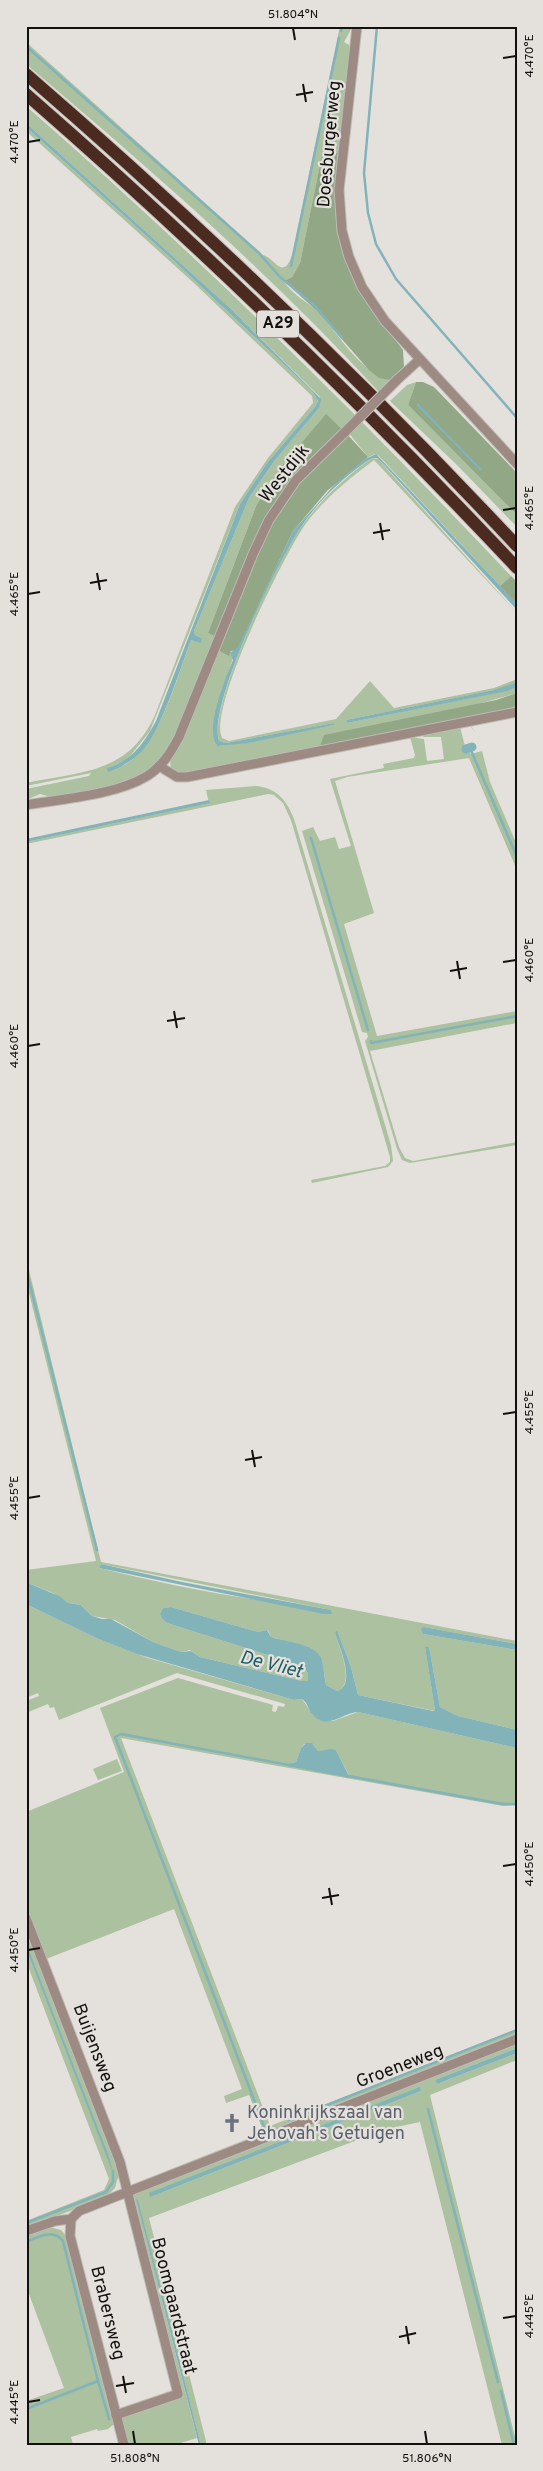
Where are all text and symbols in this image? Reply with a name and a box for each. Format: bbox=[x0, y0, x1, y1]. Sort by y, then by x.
text: 51.804°N bbox=[268, 7, 318, 23]
text: 4.470°E bbox=[522, 34, 538, 78]
street label: Doesburgerweg bbox=[313, 80, 347, 208]
text: 4.470°E bbox=[7, 120, 23, 164]
road number: A29 bbox=[257, 310, 299, 338]
street label: Westdijk bbox=[255, 440, 315, 508]
text: 4.465°E bbox=[522, 486, 538, 530]
text: 4.465°E bbox=[7, 572, 23, 616]
text: 4.460°E bbox=[522, 938, 538, 982]
text: 4.460°E bbox=[7, 1024, 23, 1068]
text: 4.455°E bbox=[522, 1390, 538, 1434]
text: 4.455°E bbox=[7, 1476, 23, 1520]
water label: De Vliet bbox=[237, 1646, 306, 1685]
text: 4.450°E bbox=[522, 1842, 538, 1886]
text: 4.450°E bbox=[7, 1928, 23, 1972]
street label: Buijensweg bbox=[67, 2001, 121, 2095]
street label: Groeneweg bbox=[353, 2040, 447, 2094]
place label: Koninkrijkszaal van Jehovah's Getuigen bbox=[247, 2102, 405, 2146]
church icon: Koninkrijkszaal van Jehovah's Getuigen bbox=[221, 2112, 243, 2134]
street label: Boomgaardstraat bbox=[145, 2235, 201, 2377]
street label: Brabersweg bbox=[84, 2264, 130, 2362]
text: 4.445°E bbox=[522, 2294, 538, 2338]
text: 4.445°E bbox=[7, 2380, 23, 2424]
text: 51.808°N bbox=[110, 2451, 160, 2467]
text: 51.806°N bbox=[402, 2451, 452, 2467]

